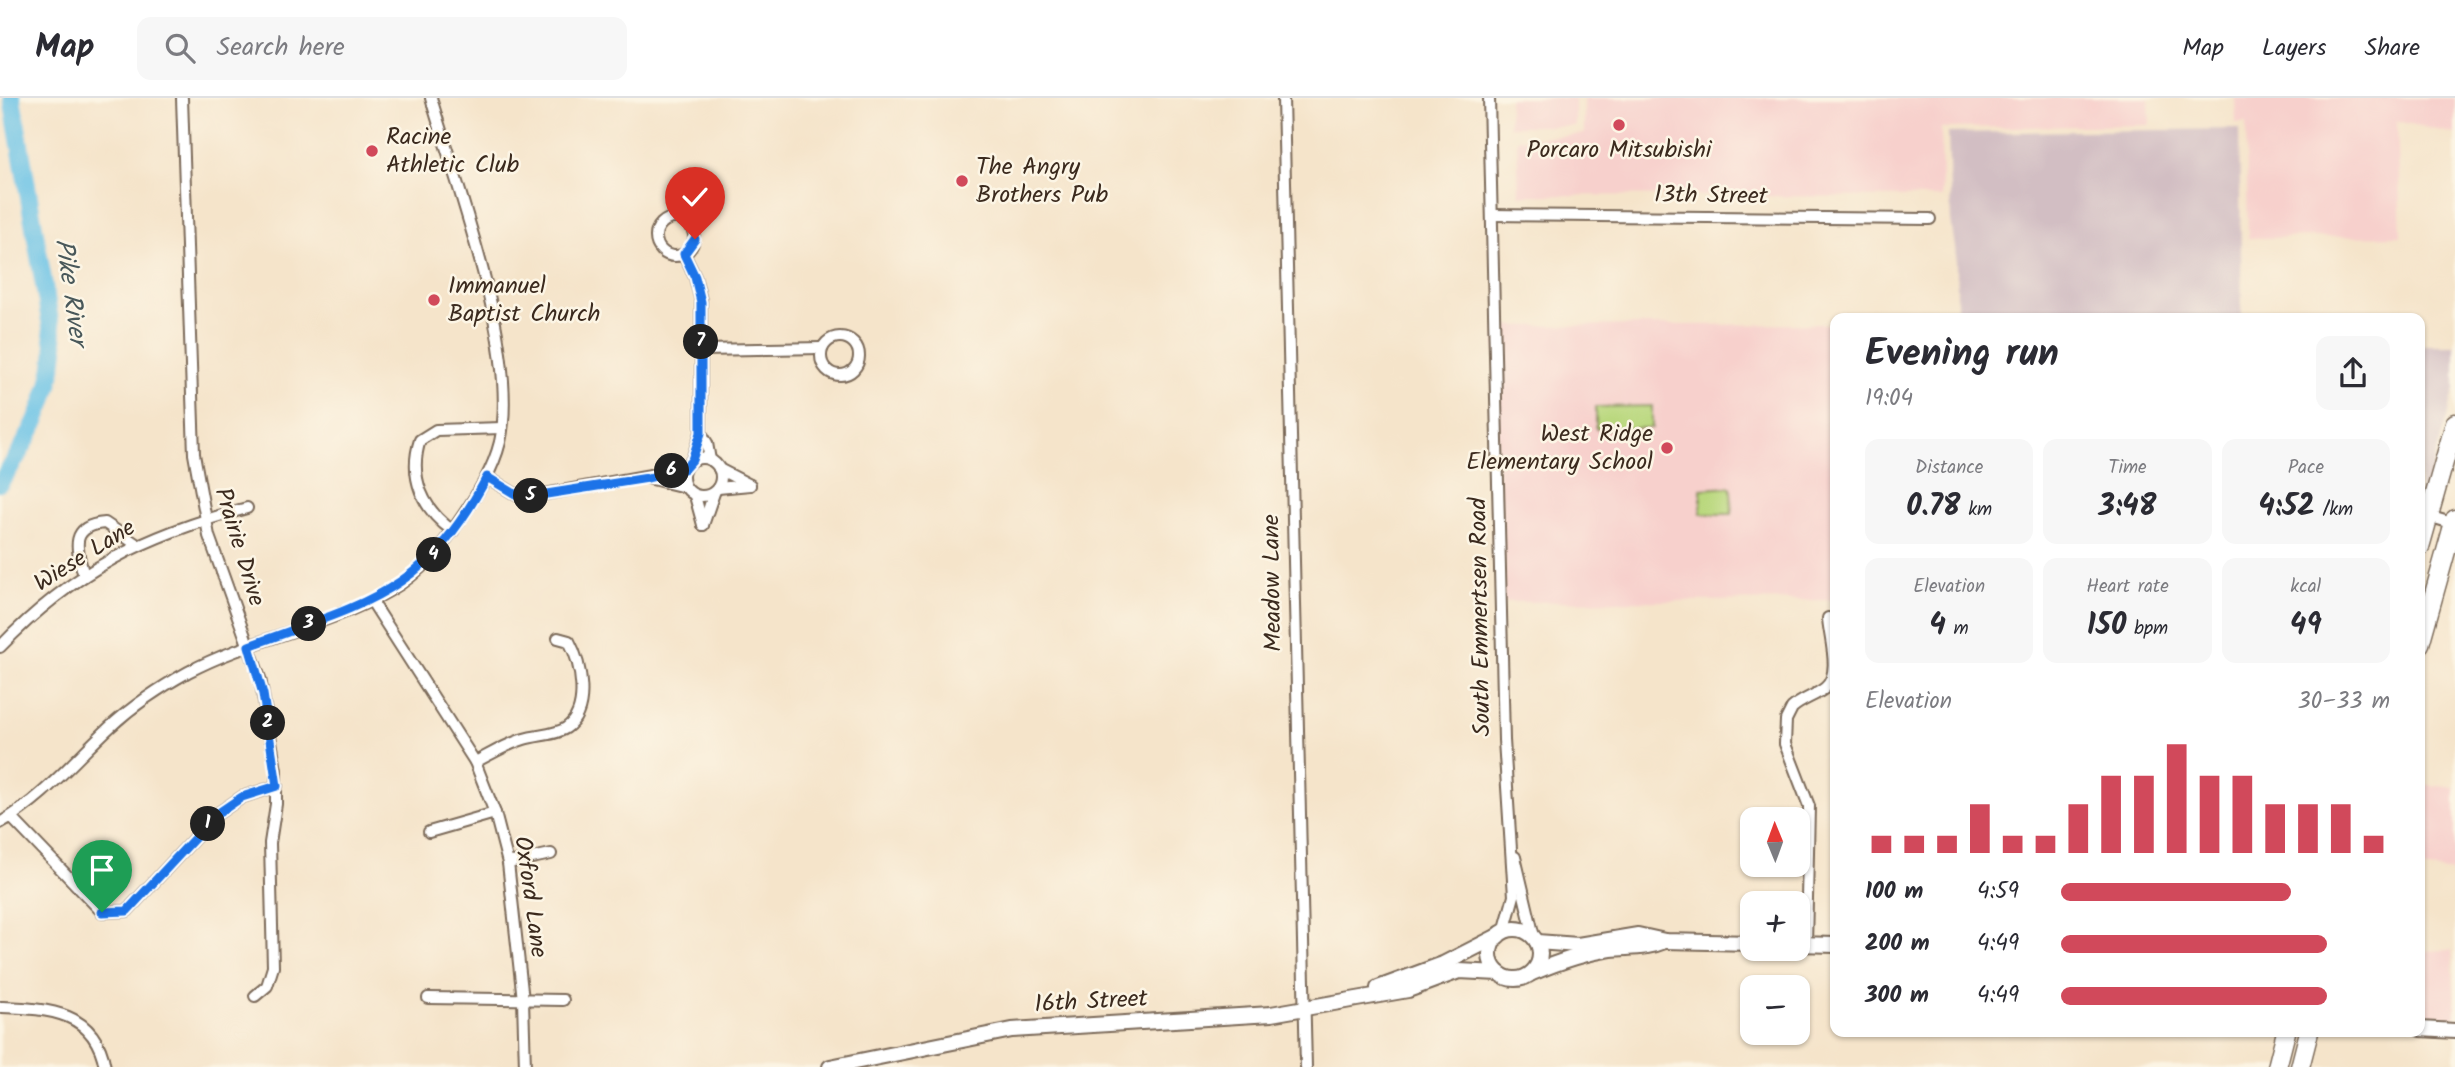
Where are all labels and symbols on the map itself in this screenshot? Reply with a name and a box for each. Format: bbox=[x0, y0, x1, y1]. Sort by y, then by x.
marker: Porcaro Mitsubishi bbox=[1611, 117, 1627, 133]
place label: Racine Athletic Club bbox=[386, 118, 520, 185]
place label: Porcaro Mitsubishi bbox=[1526, 131, 1713, 170]
marker: Racine Athletic Club bbox=[364, 143, 380, 159]
place label: The Angry Brothers Pub bbox=[976, 148, 1108, 215]
pin bbox=[665, 167, 725, 239]
marker: The Angry Brothers Pub bbox=[954, 173, 970, 189]
street label: 13th Street bbox=[1654, 176, 1769, 217]
water label: Pike River bbox=[42, 236, 99, 353]
place label: Immanuel Baptist Church bbox=[448, 267, 600, 334]
marker: Immanuel Baptist Church bbox=[426, 292, 442, 308]
pin: 7 bbox=[684, 324, 718, 360]
place label: West Ridge Elementary School bbox=[1466, 415, 1653, 482]
marker: West Ridge Elementary School bbox=[1659, 440, 1675, 456]
pin: 6 bbox=[654, 454, 690, 488]
pin: 5 bbox=[514, 478, 548, 514]
street label: Prairie Drive bbox=[203, 483, 276, 611]
street label: South Emmertsen Road bbox=[1459, 496, 1503, 737]
street label: Wiese Lane bbox=[26, 509, 144, 603]
street label: Meadow Lane bbox=[1252, 514, 1294, 652]
pin: 4 bbox=[416, 538, 452, 573]
pin: 3 bbox=[292, 606, 326, 642]
pin: 2 bbox=[250, 706, 286, 740]
pin: 1 bbox=[190, 806, 226, 842]
north arrow bbox=[1740, 807, 1810, 877]
street label: Oxford Lane bbox=[502, 834, 558, 960]
pin bbox=[72, 840, 132, 912]
street label: 16th Street bbox=[1033, 980, 1149, 1024]

